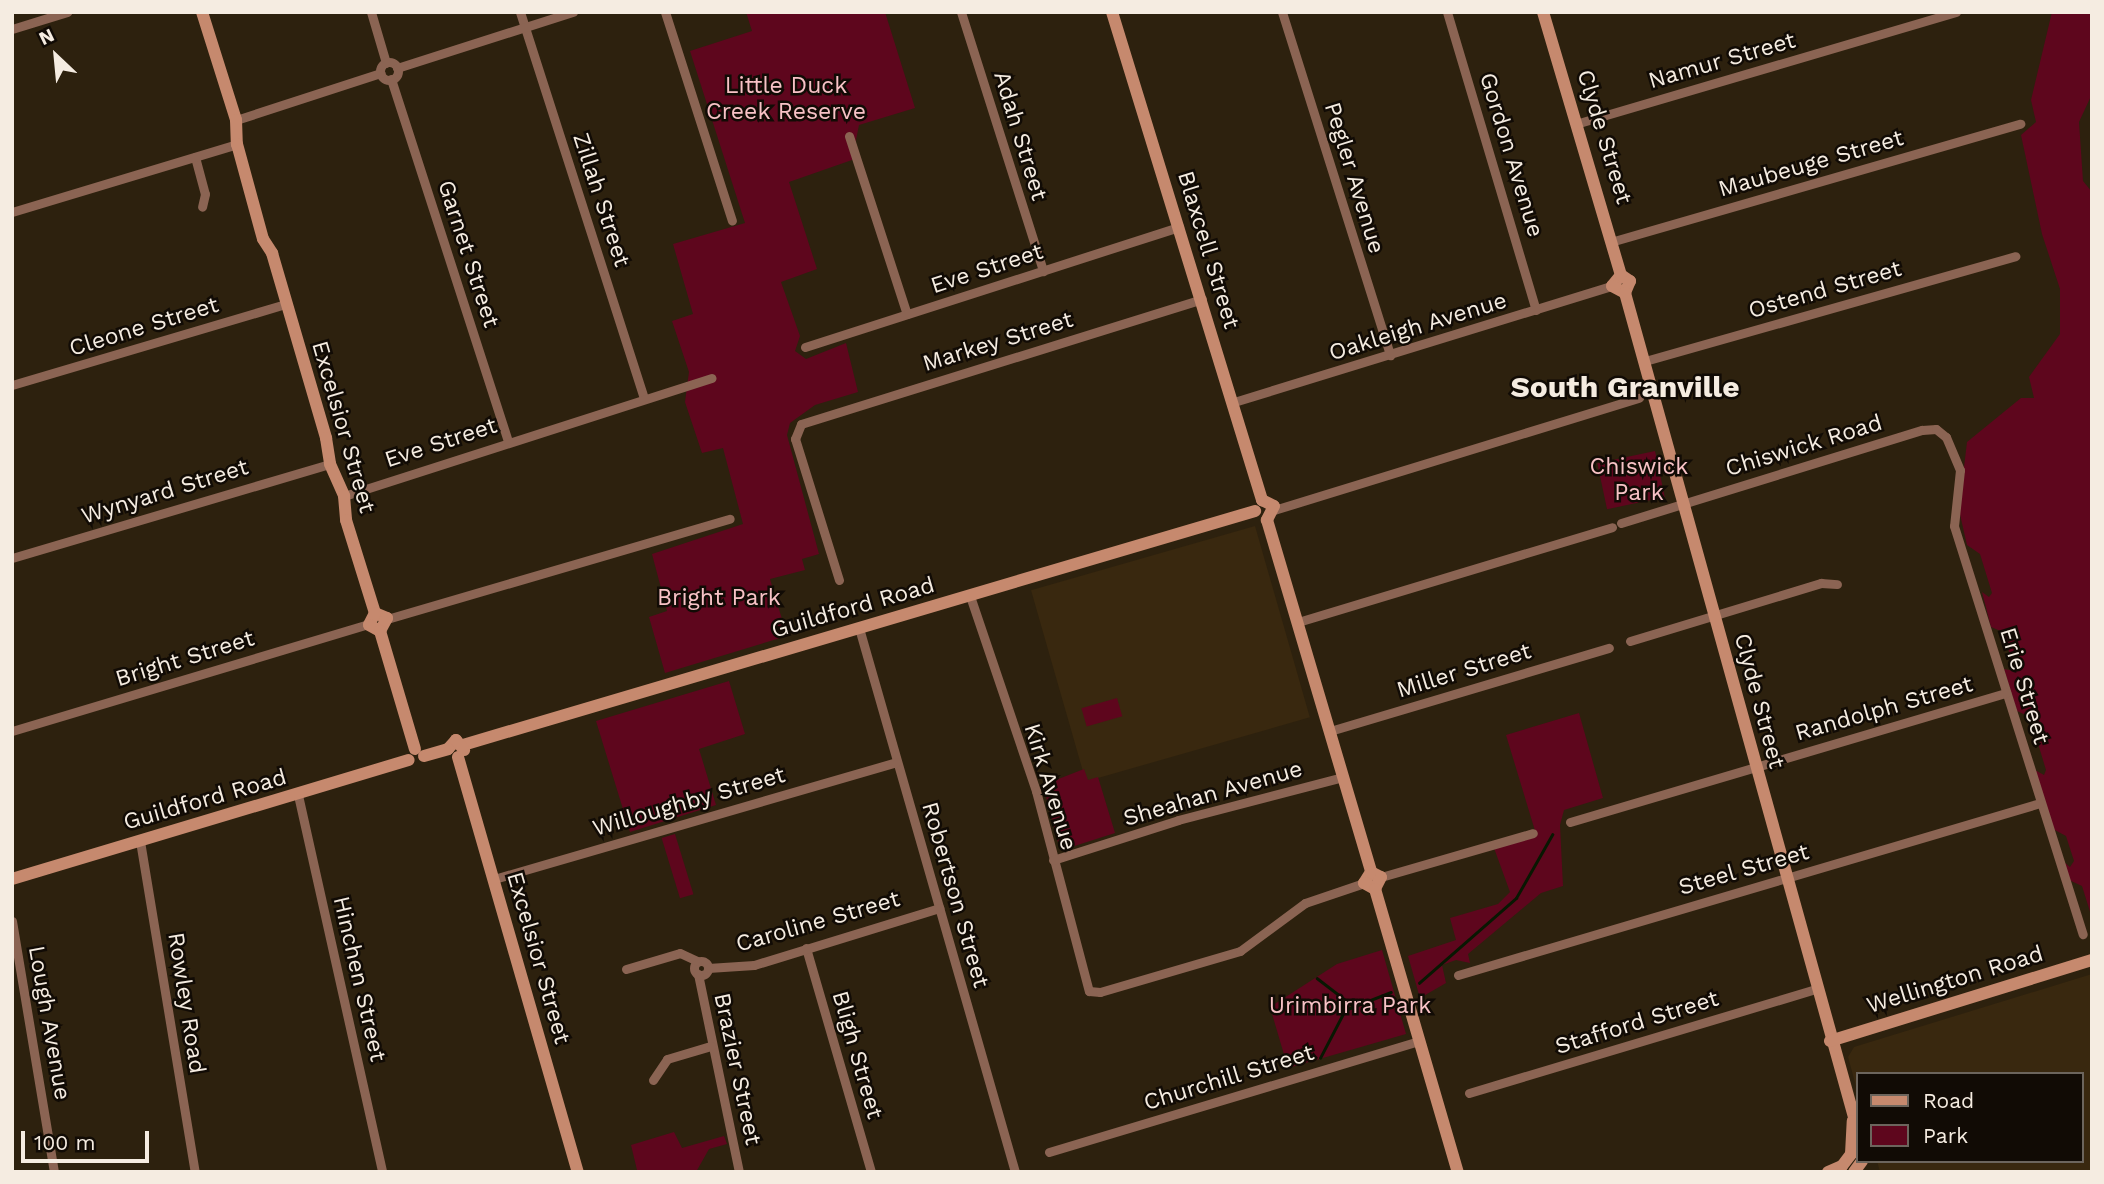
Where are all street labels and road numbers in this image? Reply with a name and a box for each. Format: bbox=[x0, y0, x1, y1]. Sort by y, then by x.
street label: Namur Street bbox=[1645, 27, 1799, 95]
street label: Clyde Street bbox=[1571, 67, 1637, 207]
street label: Adah Street bbox=[987, 68, 1053, 204]
street label: Gordon Avenue bbox=[1473, 69, 1549, 241]
street label: Pegler Avenue bbox=[1318, 98, 1390, 258]
street label: Maubeuge Street bbox=[1715, 124, 1907, 204]
street label: Zillah Street bbox=[566, 130, 636, 270]
street label: Blaxcell Street bbox=[1171, 167, 1245, 333]
street label: Garnet Street bbox=[431, 177, 505, 331]
street label: Eve Street bbox=[927, 238, 1047, 300]
street label: Ostend Street bbox=[1745, 255, 1905, 325]
street label: Oakleigh Avenue bbox=[1325, 287, 1511, 367]
street label: Cleone Street bbox=[66, 291, 222, 363]
street label: Markey Street bbox=[919, 306, 1077, 378]
street label: Excelsior Street bbox=[305, 338, 381, 516]
street label: Chiswick Road bbox=[1722, 409, 1886, 483]
street label: Eve Street bbox=[381, 412, 501, 474]
street label: Wynyard Street bbox=[78, 454, 252, 530]
street label: Guildford Road bbox=[768, 572, 938, 644]
street label: Erie Street bbox=[1993, 624, 2055, 748]
street label: Bright Street bbox=[112, 625, 258, 693]
street label: Clyde Street bbox=[1728, 630, 1790, 772]
street label: Miller Street bbox=[1393, 637, 1535, 705]
street label: Randolph Street bbox=[1792, 670, 1976, 748]
street label: Kirk Avenue bbox=[1017, 719, 1083, 855]
street label: Sheahan Avenue bbox=[1120, 755, 1306, 833]
street label: Willoughby Street bbox=[589, 761, 789, 843]
street label: Guildford Road bbox=[120, 764, 290, 836]
street label: Robertson Street bbox=[915, 799, 995, 991]
street label: Steel Street bbox=[1675, 838, 1813, 902]
street label: Excelsior Street bbox=[500, 869, 576, 1047]
street label: Caroline Street bbox=[733, 885, 903, 959]
street label: Hinchen Street bbox=[327, 894, 391, 1064]
street label: Rowley Road bbox=[161, 930, 211, 1076]
street label: Wellington Road bbox=[1864, 940, 2046, 1020]
street label: Lough Avenue bbox=[22, 943, 76, 1103]
street label: Stafford Street bbox=[1552, 985, 1722, 1061]
street label: Bligh Street bbox=[826, 988, 888, 1122]
street label: Brazier Street bbox=[707, 990, 767, 1148]
street label: Churchill Street bbox=[1140, 1039, 1318, 1117]

